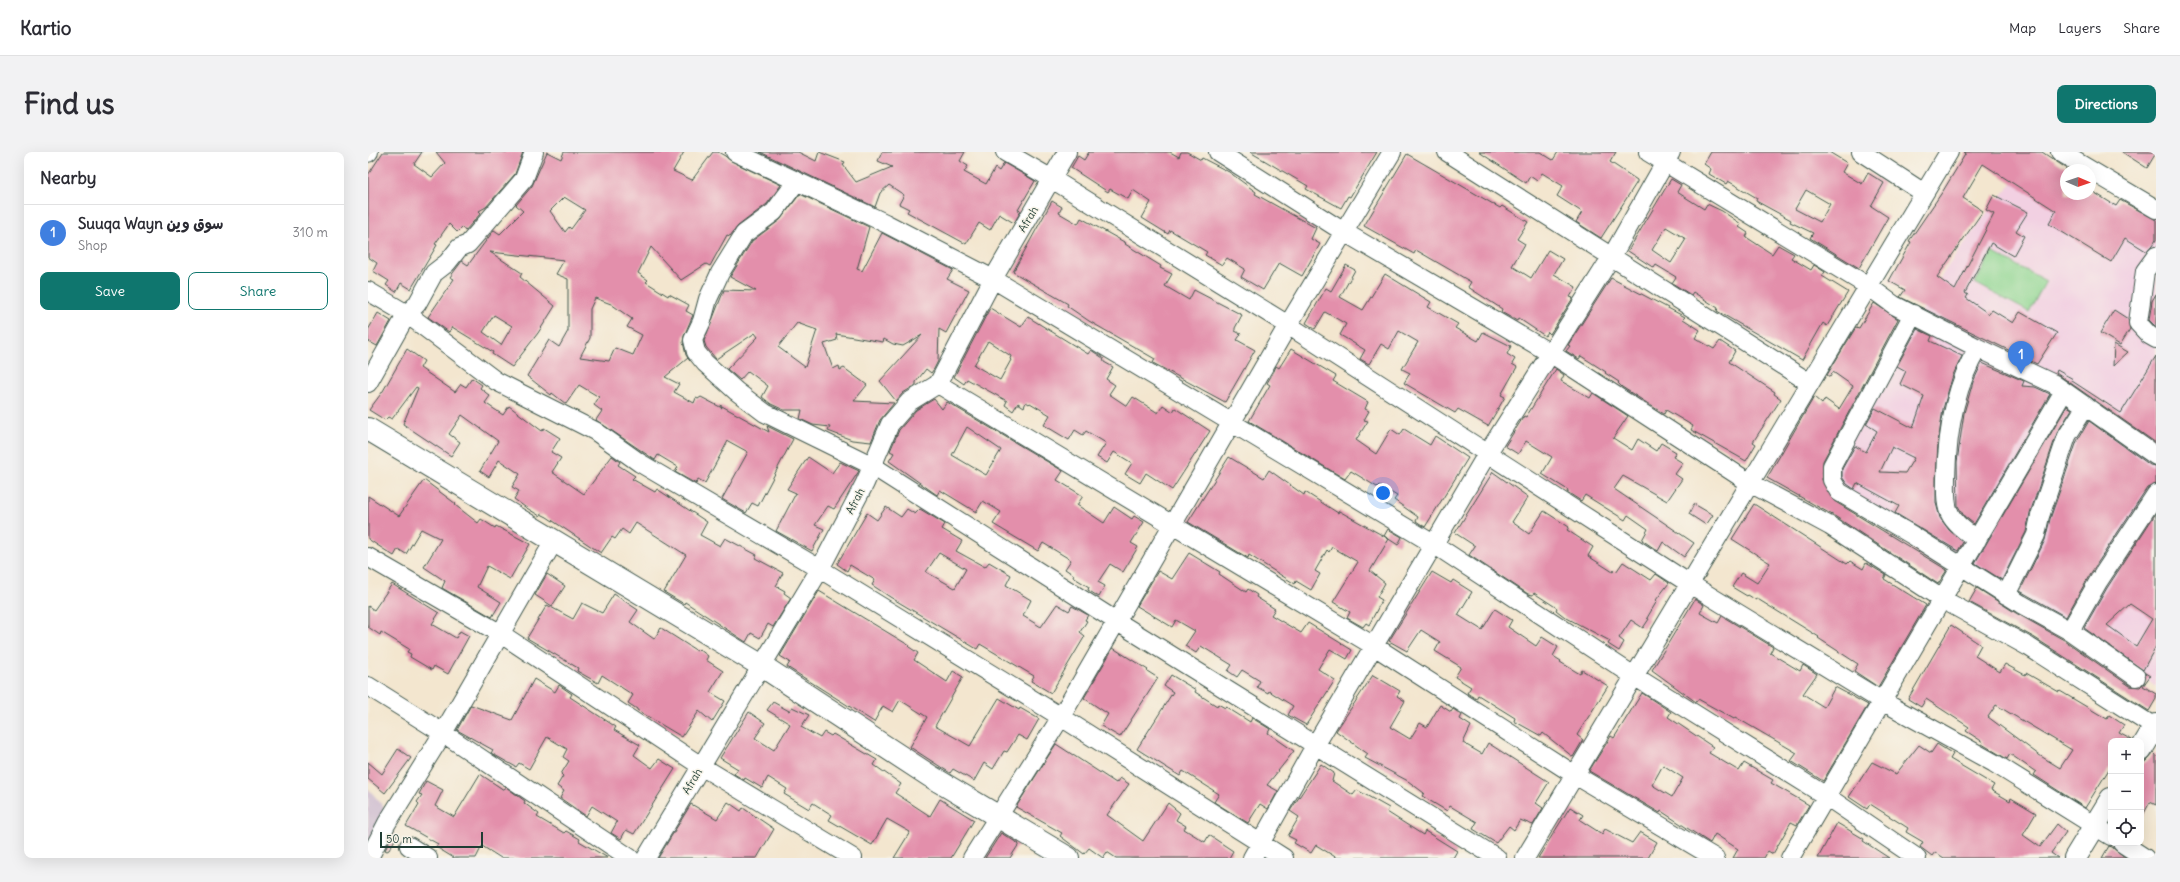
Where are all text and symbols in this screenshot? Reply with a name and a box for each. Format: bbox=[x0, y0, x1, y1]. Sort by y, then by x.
text: Kartio bbox=[20, 16, 72, 40]
text: Map bbox=[2009, 19, 2036, 37]
text: Layers bbox=[2058, 19, 2101, 37]
text: Share bbox=[2123, 19, 2160, 37]
button: Directions bbox=[2057, 85, 2156, 123]
text: Find us bbox=[24, 86, 115, 122]
north arrow bbox=[2060, 164, 2096, 200]
text: Nearby bbox=[40, 167, 96, 189]
street label: Afrah bbox=[1015, 204, 1041, 234]
text: Suuqa Wayn سوق وين bbox=[78, 214, 223, 233]
text: 1 bbox=[50, 224, 56, 241]
text: 310 m bbox=[293, 224, 328, 241]
text: Shop bbox=[78, 237, 107, 254]
button: Save bbox=[40, 272, 180, 310]
button: Share bbox=[188, 272, 328, 310]
pin: 1 bbox=[2008, 341, 2034, 374]
your location bbox=[1373, 483, 1393, 503]
street label: Afrah bbox=[842, 486, 868, 516]
map controls bbox=[2108, 738, 2144, 846]
button: + bbox=[2108, 738, 2144, 774]
street label: Afrah bbox=[679, 766, 705, 796]
button: − bbox=[2108, 774, 2144, 810]
button: locate bbox=[2108, 810, 2144, 846]
scale bar bbox=[380, 830, 483, 849]
text: 50 m bbox=[386, 832, 412, 846]

